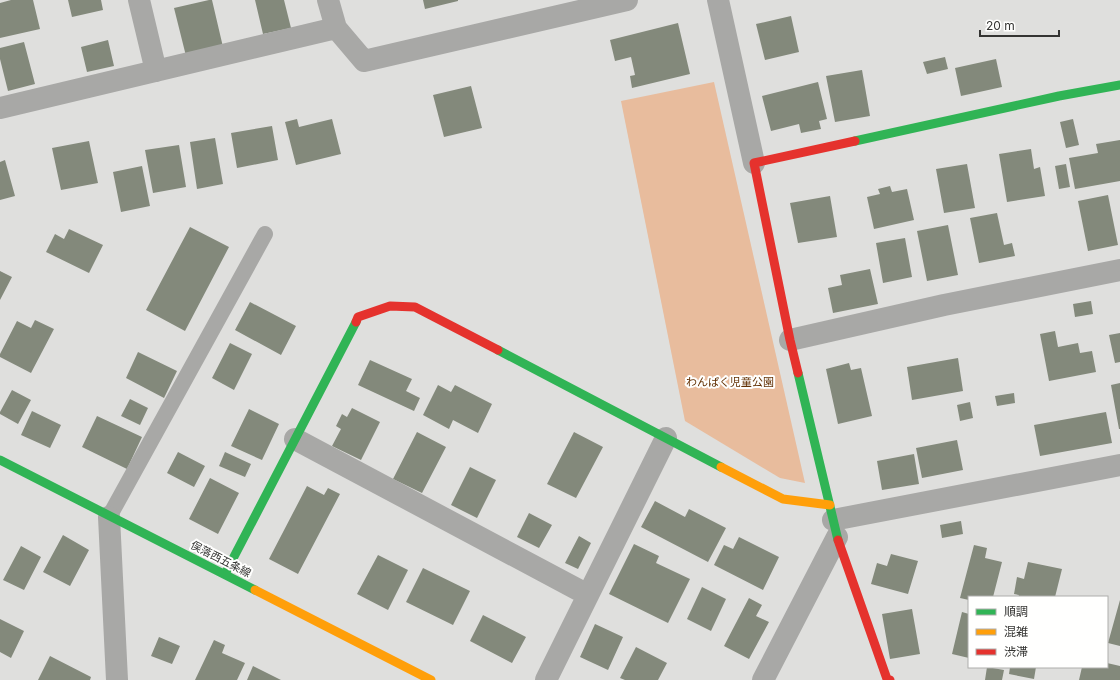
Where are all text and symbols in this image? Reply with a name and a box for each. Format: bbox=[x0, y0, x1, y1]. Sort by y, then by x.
scale bar bbox=[980, 12, 1059, 38]
text: 20 m bbox=[986, 18, 1015, 33]
park label: わんぱく児童公園 bbox=[686, 375, 774, 389]
street label: 俣落西五条線 bbox=[188, 538, 254, 580]
legend bbox=[968, 596, 1108, 668]
text: 順調 bbox=[1004, 604, 1028, 619]
text: 混雑 bbox=[1004, 624, 1028, 639]
text: 渋滞 bbox=[1004, 644, 1028, 659]

